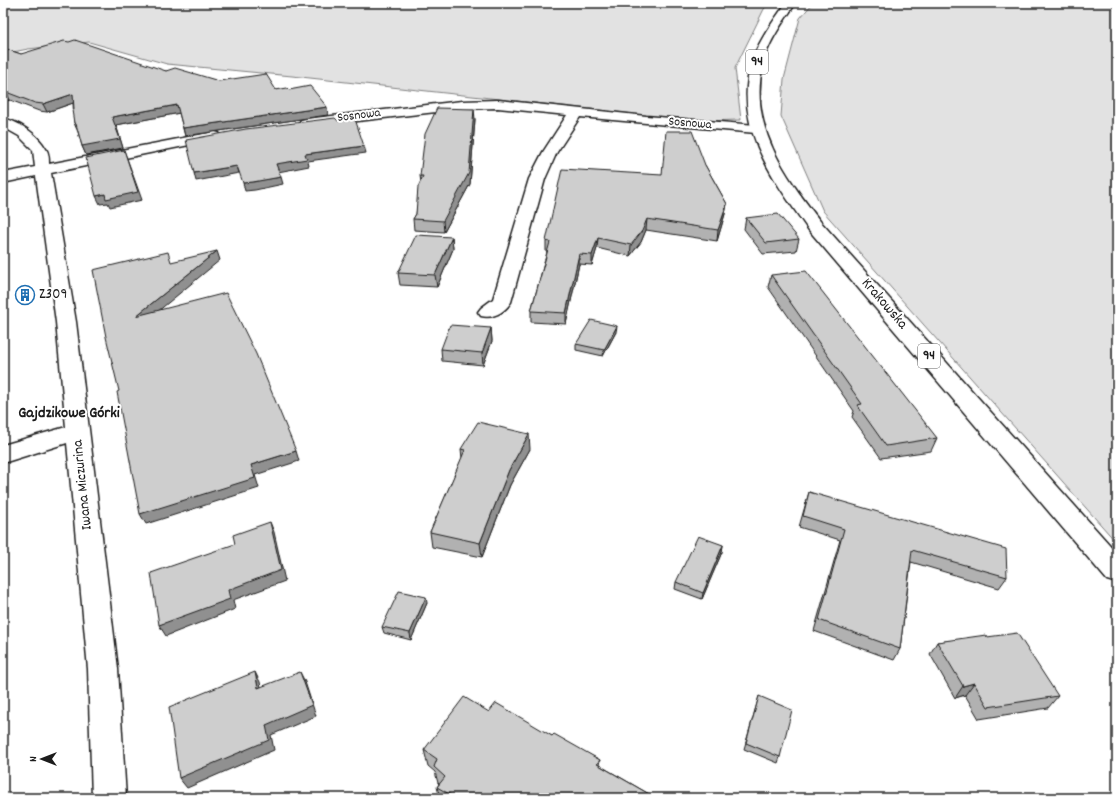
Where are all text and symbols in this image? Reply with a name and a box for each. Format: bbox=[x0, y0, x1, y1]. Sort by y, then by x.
road number: 94 bbox=[746, 50, 768, 74]
street label: Sosnowa bbox=[336, 104, 383, 128]
street label: Sosnowa bbox=[668, 113, 713, 135]
street label: Krakowska bbox=[856, 274, 913, 335]
building icon: Z309 bbox=[14, 284, 36, 306]
place label: Z309 bbox=[39, 284, 67, 306]
road number: 94 bbox=[918, 344, 940, 368]
district label: Gajdzikowe Górki bbox=[18, 402, 120, 425]
street label: Iwana Miczurina bbox=[67, 438, 99, 531]
north arrow bbox=[22, 739, 62, 779]
text: N bbox=[26, 756, 42, 762]

